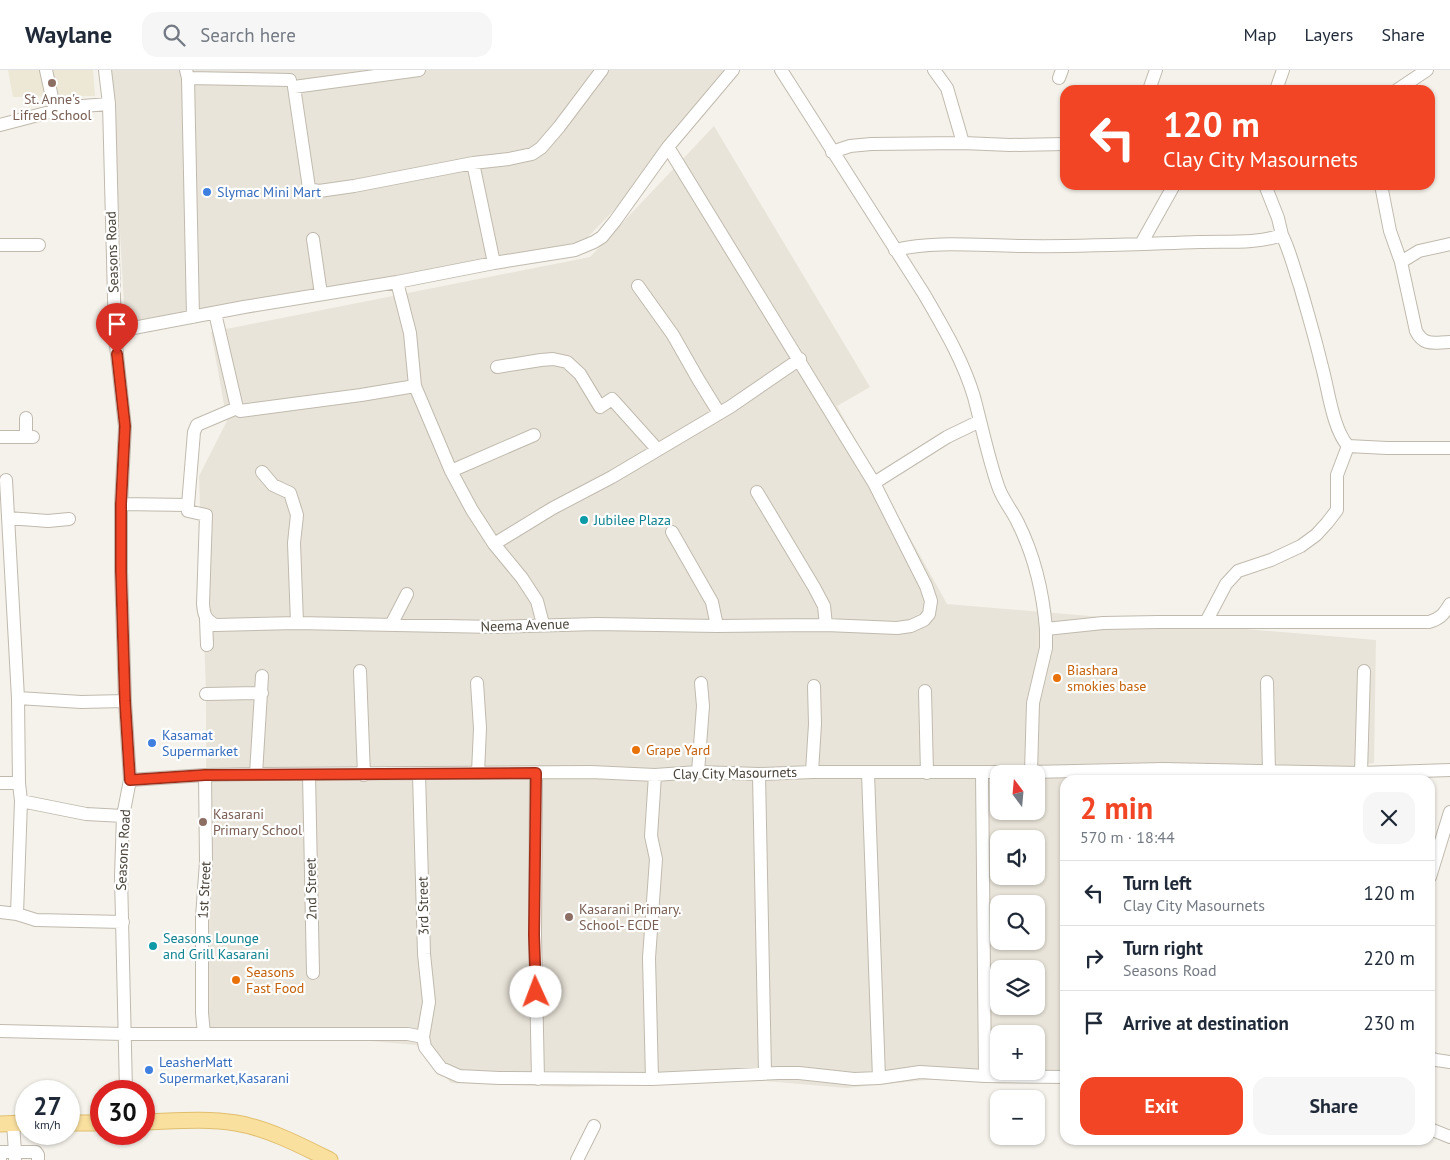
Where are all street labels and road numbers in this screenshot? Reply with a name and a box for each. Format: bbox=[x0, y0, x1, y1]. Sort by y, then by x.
street label: Seasons Road bbox=[102, 211, 122, 293]
street label: Neema Avenue bbox=[480, 614, 570, 636]
street label: Clay City Masournets bbox=[673, 763, 797, 783]
street label: Seasons Road bbox=[112, 809, 134, 891]
street label: 2nd Street bbox=[301, 857, 321, 920]
street label: 1st Street bbox=[194, 860, 215, 919]
street label: 3rd Street bbox=[413, 876, 433, 936]

